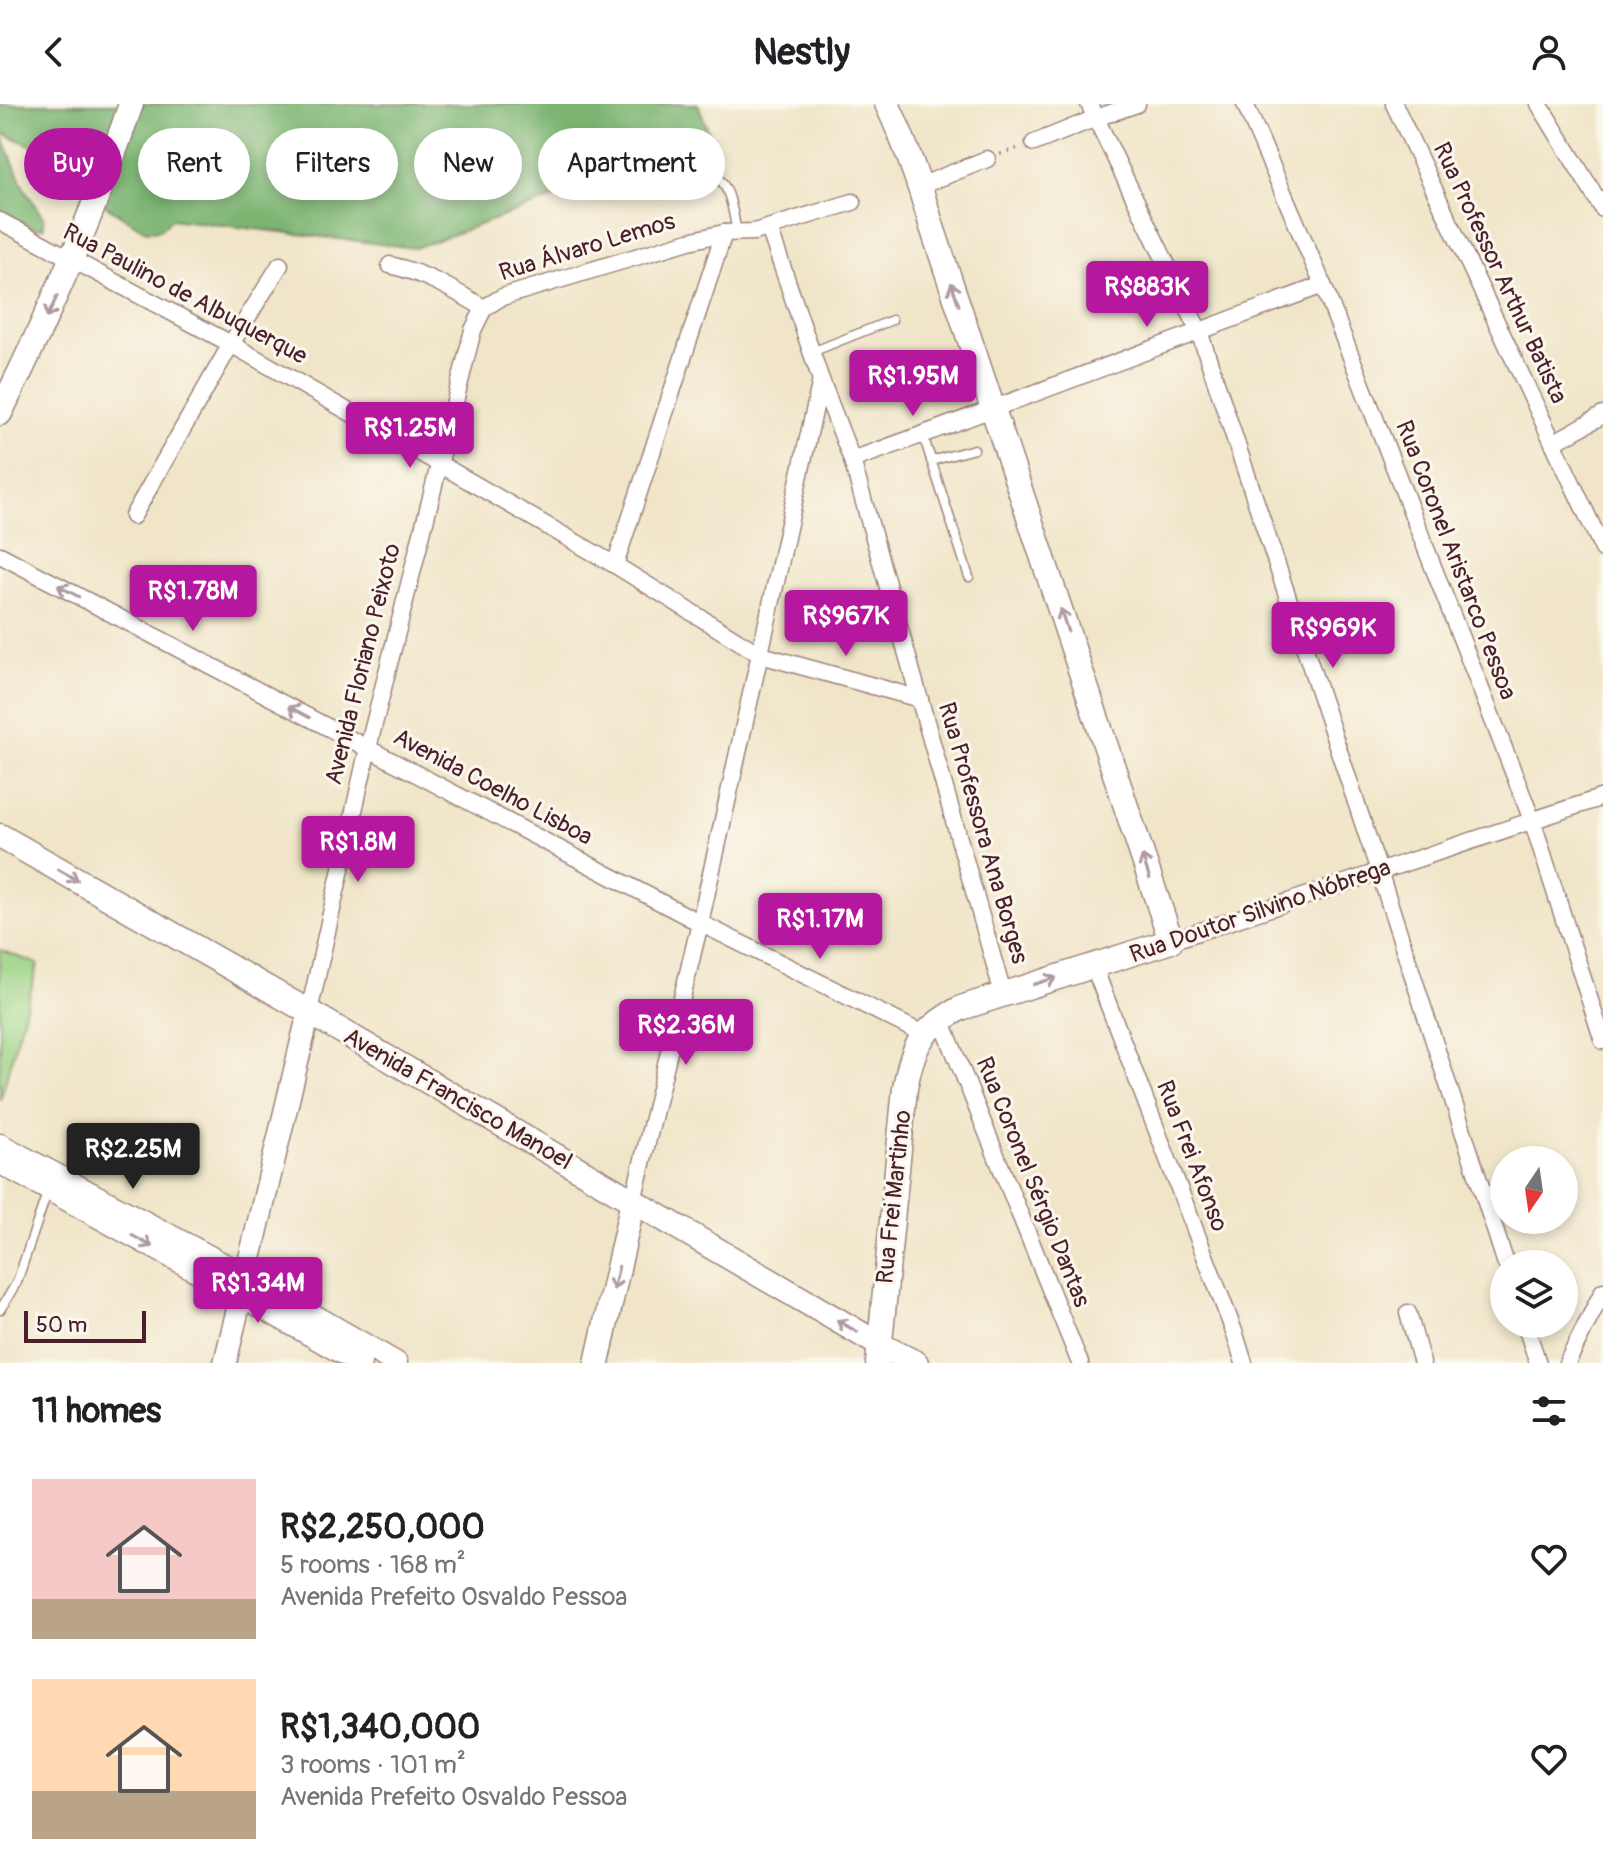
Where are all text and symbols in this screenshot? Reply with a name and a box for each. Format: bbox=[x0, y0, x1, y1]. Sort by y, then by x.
icon: back bbox=[32, 30, 76, 74]
text: Nestly bbox=[753, 30, 850, 75]
icon: person bbox=[1527, 30, 1571, 74]
chip: Buy bbox=[24, 128, 122, 200]
chip: Rent bbox=[138, 128, 250, 200]
chip: Filters bbox=[266, 128, 398, 200]
chip: New bbox=[414, 128, 522, 200]
chip: Apartment bbox=[538, 128, 725, 200]
street label: Rua Professor Arthur Batista bbox=[1427, 138, 1573, 408]
street label: Rua Álvaro Lemos bbox=[496, 206, 679, 288]
street label: Rua Paulino de Albuquerque bbox=[58, 217, 312, 371]
pin: R$883K bbox=[1082, 261, 1212, 329]
text: R$883K bbox=[1104, 271, 1190, 303]
one-way arrow bbox=[946, 282, 961, 307]
one-way arrow bbox=[43, 294, 58, 319]
pin: R$1.95M bbox=[839, 350, 987, 418]
text: R$1.95M bbox=[867, 360, 959, 392]
pin: R$1.25M bbox=[336, 402, 484, 470]
text: R$1.25M bbox=[364, 412, 456, 444]
street label: Rua Coronel Aristarco Pessoa bbox=[1389, 416, 1523, 704]
street label: Avenida Floriano Peixoto bbox=[319, 540, 407, 788]
pin: R$1.78M bbox=[119, 565, 267, 633]
text: R$1.78M bbox=[148, 575, 238, 607]
one-way arrow bbox=[57, 582, 81, 598]
pin: R$967K bbox=[781, 590, 911, 658]
text: R$967K bbox=[803, 600, 889, 632]
pin: R$969K bbox=[1268, 602, 1398, 670]
one-way arrow bbox=[1056, 608, 1071, 634]
text: R$969K bbox=[1290, 612, 1376, 644]
street label: Rua Professora Ana Borges bbox=[932, 699, 1034, 967]
one-way arrow bbox=[287, 703, 311, 719]
street label: Avenida Coelho Lisboa bbox=[389, 722, 597, 852]
pin: R$1.8M bbox=[293, 816, 423, 884]
text: R$1.8M bbox=[320, 826, 396, 858]
street label: Rua Doutor Silvino Nóbrega bbox=[1126, 853, 1394, 969]
one-way arrow bbox=[1137, 855, 1152, 880]
one-way arrow bbox=[56, 867, 79, 883]
pin: R$1.17M bbox=[746, 893, 894, 961]
text: R$1.17M bbox=[776, 903, 864, 935]
one-way arrow bbox=[1031, 973, 1057, 988]
pin: R$2.36M bbox=[612, 999, 760, 1067]
text: R$2.36M bbox=[637, 1009, 735, 1041]
street label: Avenida Francisco Manoel bbox=[339, 1022, 577, 1176]
street label: Rua Coronel Sérgio Dantas bbox=[969, 1053, 1097, 1312]
street label: Rua Frei Afonso bbox=[1150, 1076, 1234, 1236]
street label: Rua Frei Martinho bbox=[870, 1109, 918, 1285]
pin: R$2.25M bbox=[59, 1123, 207, 1191]
text: R$2.25M bbox=[85, 1133, 181, 1165]
north arrow bbox=[1490, 1146, 1578, 1234]
map controls bbox=[1490, 1146, 1578, 1338]
one-way arrow bbox=[129, 1234, 153, 1249]
button: layers bbox=[1490, 1250, 1578, 1338]
pin: R$1.34M bbox=[184, 1257, 332, 1325]
one-way arrow bbox=[608, 1264, 623, 1290]
text: R$1.34M bbox=[211, 1267, 305, 1299]
scale bar bbox=[24, 1307, 146, 1343]
text: 50 m bbox=[36, 1311, 87, 1339]
one-way arrow bbox=[836, 1318, 860, 1333]
icon: filters bbox=[1527, 1389, 1571, 1433]
text: 11 homes bbox=[32, 1390, 161, 1433]
text: R$2,250,000 bbox=[280, 1506, 485, 1549]
icon: home bbox=[96, 1511, 192, 1607]
icon: heart bbox=[1527, 1537, 1571, 1581]
text: 5 rooms · 168 m² bbox=[280, 1549, 466, 1581]
text: Avenida Prefeito Osvaldo Pessoa bbox=[280, 1581, 627, 1613]
text: R$1,340,000 bbox=[280, 1706, 480, 1749]
icon: home bbox=[96, 1711, 192, 1807]
icon: heart bbox=[1527, 1737, 1571, 1781]
text: 3 rooms · 101 m² bbox=[280, 1749, 466, 1781]
text: Avenida Prefeito Osvaldo Pessoa bbox=[280, 1781, 627, 1813]

